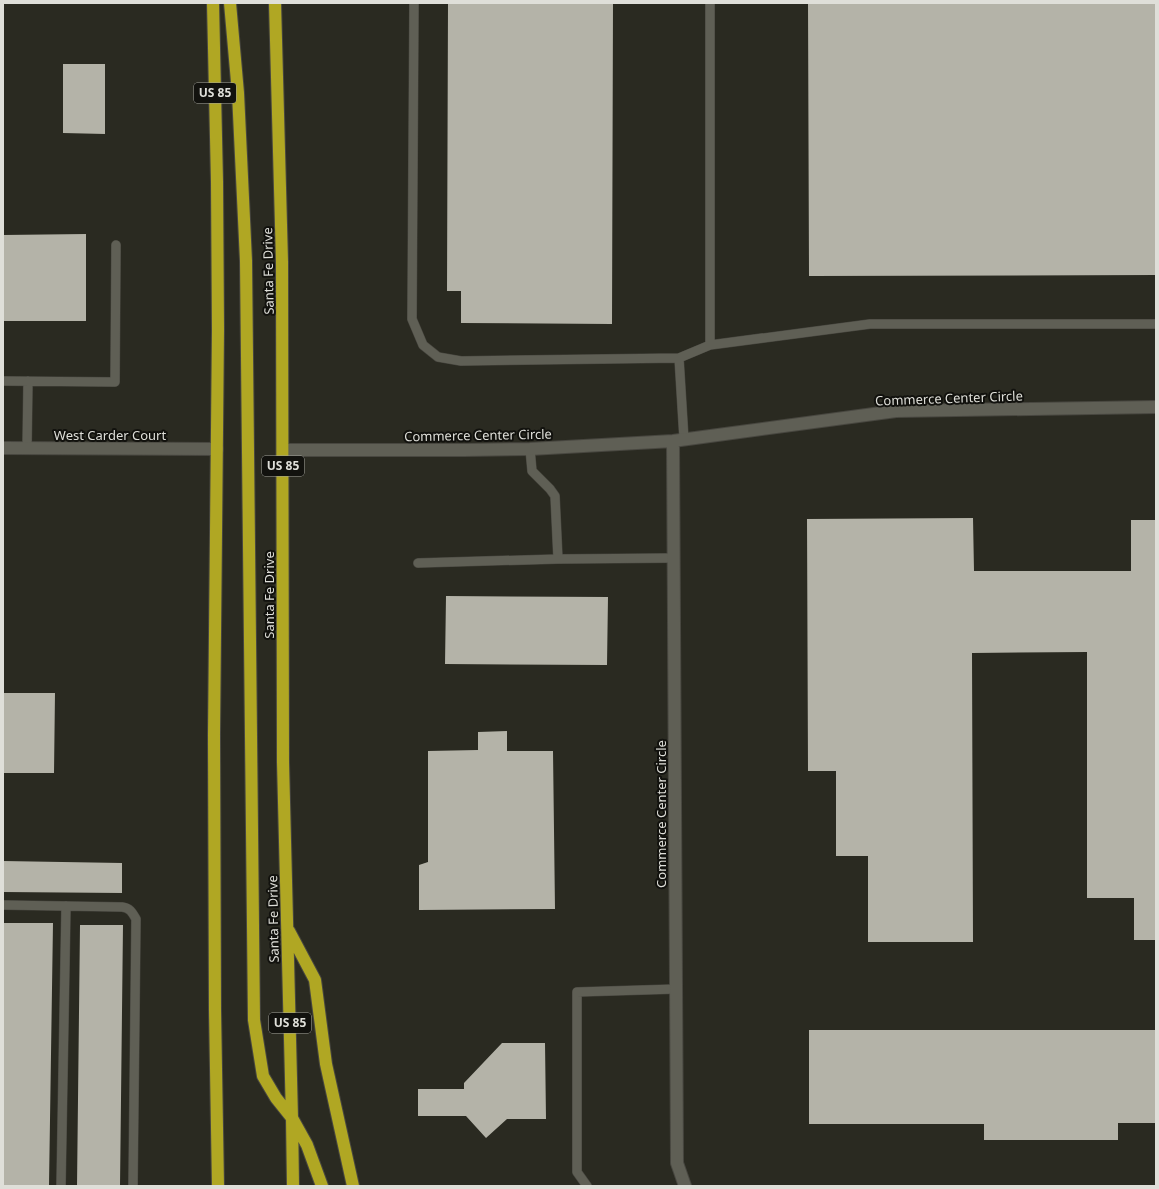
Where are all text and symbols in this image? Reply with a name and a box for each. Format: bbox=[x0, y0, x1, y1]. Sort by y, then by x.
road number: US 85 bbox=[194, 83, 236, 103]
street label: Santa Fe Drive bbox=[258, 227, 278, 315]
street label: Commerce Center Circle bbox=[875, 386, 1023, 410]
street label: Commerce Center Circle bbox=[404, 425, 552, 445]
street label: West Carder Court bbox=[54, 426, 166, 444]
road number: US 85 bbox=[262, 456, 304, 476]
street label: Santa Fe Drive bbox=[260, 551, 278, 639]
street label: Commerce Center Circle bbox=[652, 740, 670, 888]
street label: Santa Fe Drive bbox=[263, 875, 283, 963]
road number: US 85 bbox=[269, 1013, 311, 1033]

